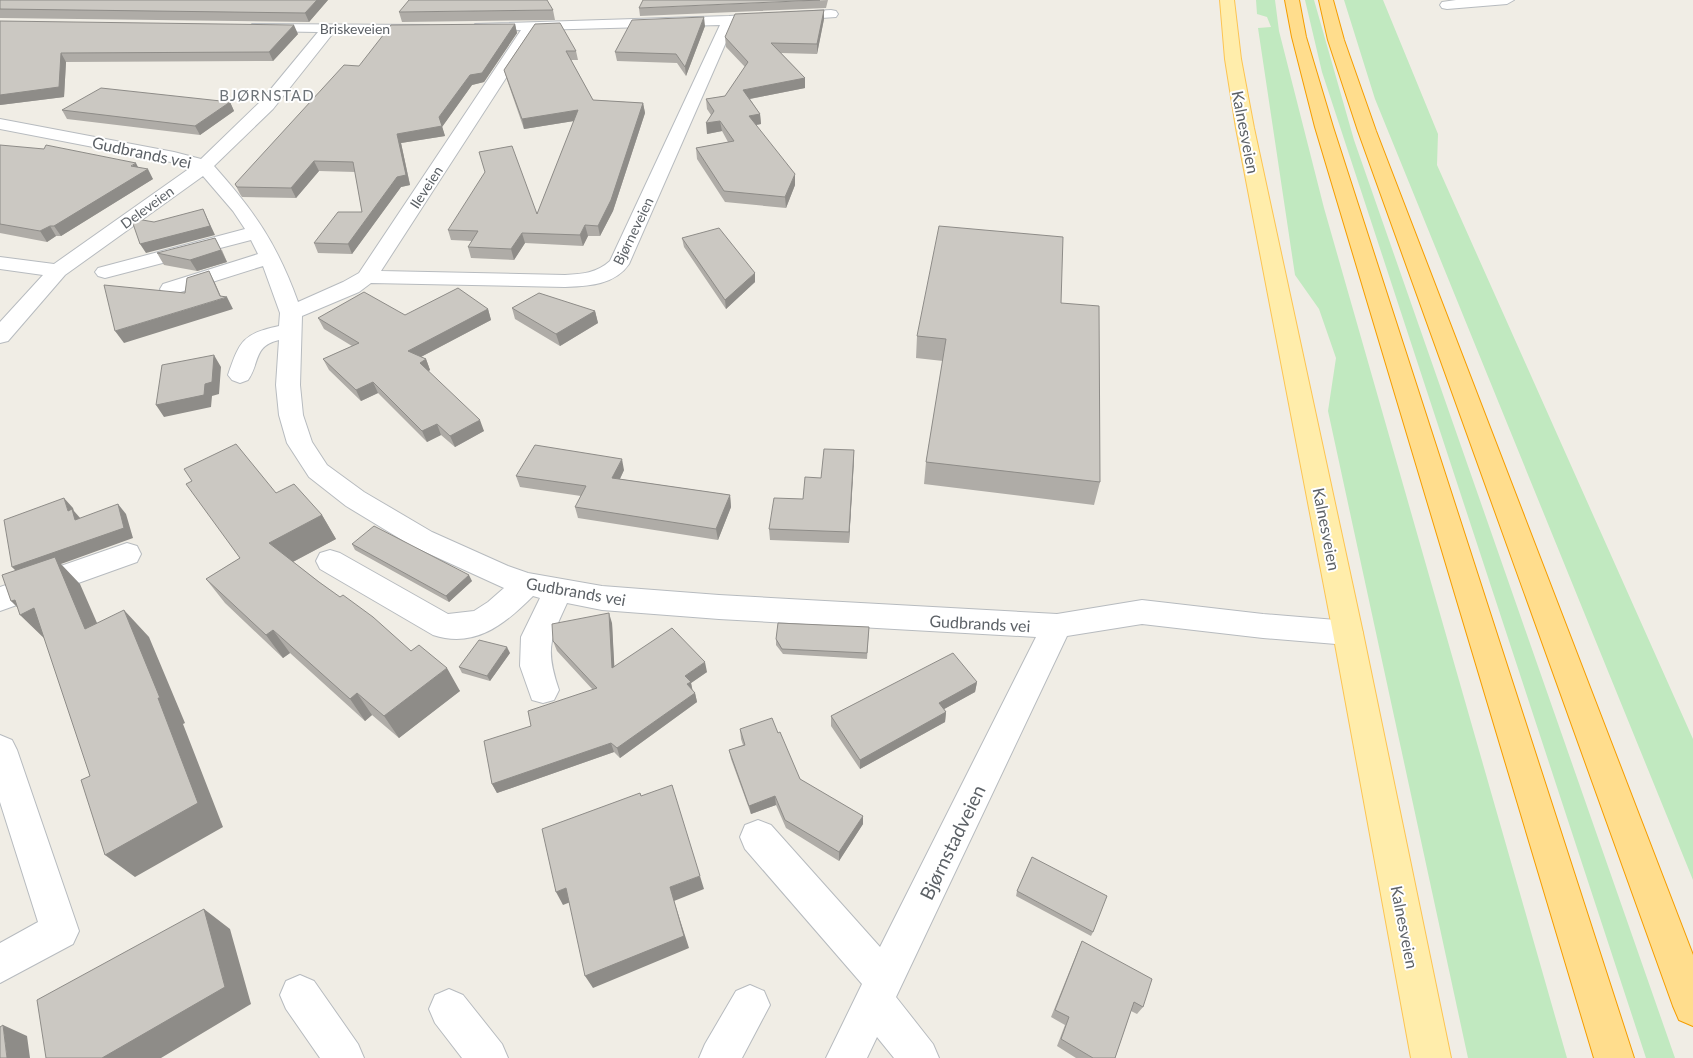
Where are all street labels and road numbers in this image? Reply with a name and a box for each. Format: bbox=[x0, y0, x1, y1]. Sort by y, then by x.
street label: Briskeveien bbox=[320, 20, 390, 37]
street label: Kalnesveien bbox=[1229, 89, 1263, 175]
street label: Gudbrands vei bbox=[91, 132, 193, 172]
street label: Ileveien bbox=[406, 163, 446, 211]
street label: Deleveien bbox=[117, 182, 177, 232]
street label: Bjørneveien bbox=[609, 194, 657, 268]
street label: Kalnesveien bbox=[1310, 486, 1344, 572]
street label: Gudbrands vei bbox=[525, 573, 627, 609]
street label: Gudbrands vei bbox=[929, 611, 1031, 635]
street label: Bjørnstadveien bbox=[914, 781, 990, 903]
street label: Kalnesveien bbox=[1388, 884, 1422, 970]

